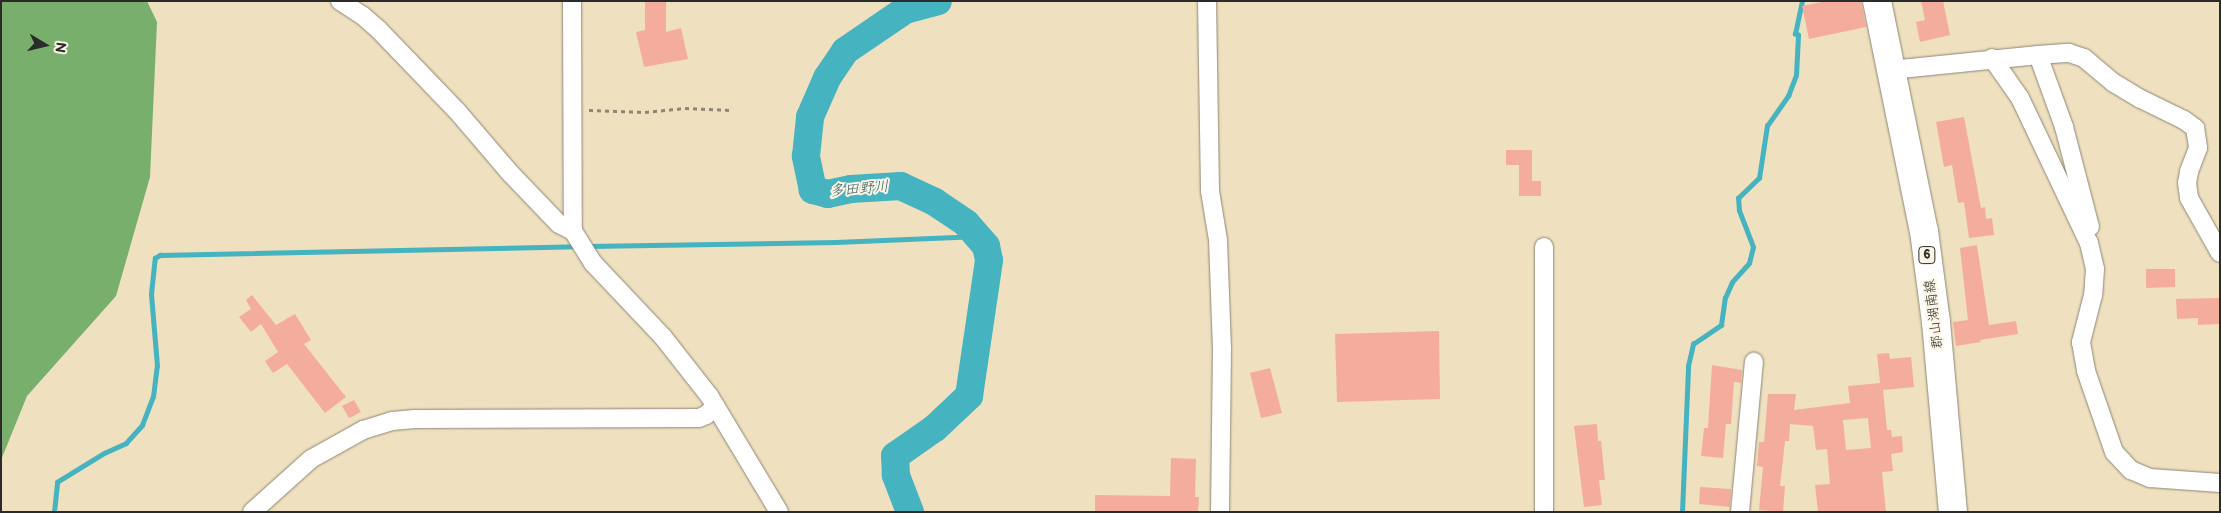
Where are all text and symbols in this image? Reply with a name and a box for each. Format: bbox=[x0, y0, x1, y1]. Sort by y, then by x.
north arrow bbox=[20, 20, 70, 70]
text: N bbox=[51, 41, 70, 54]
water label: 多田野川 bbox=[828, 177, 890, 201]
road number: 6 bbox=[1918, 246, 1936, 264]
street label: 郡山湖南線 bbox=[1921, 278, 1947, 350]

